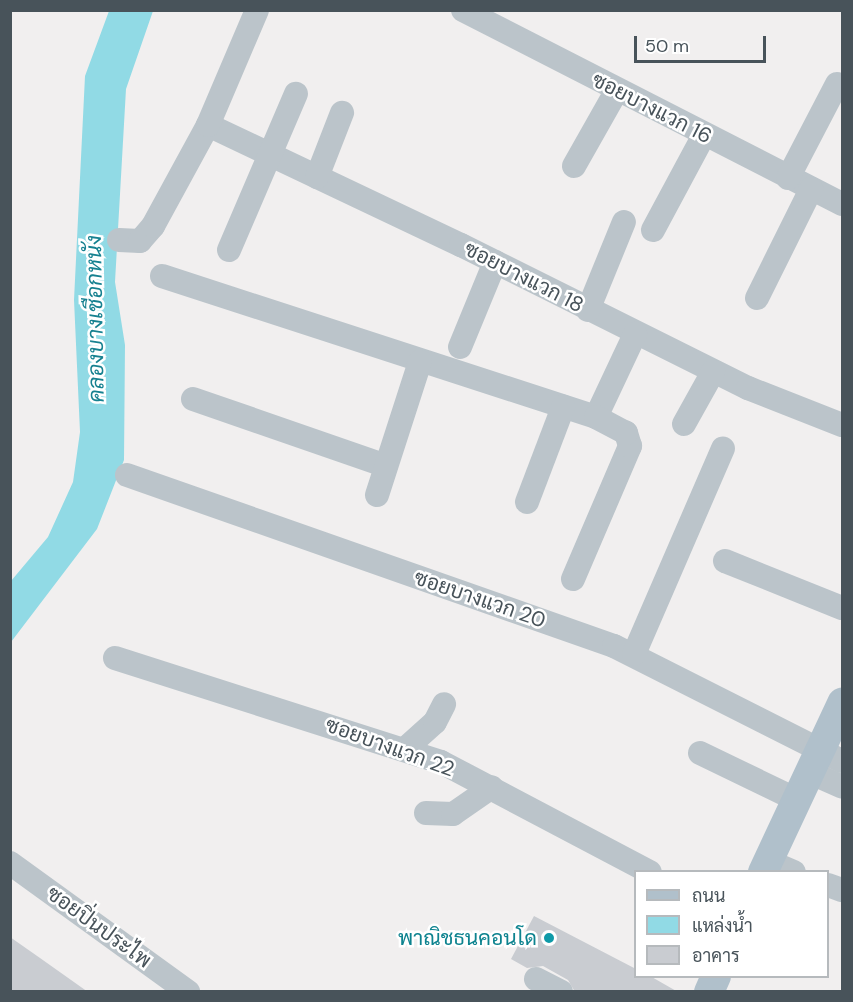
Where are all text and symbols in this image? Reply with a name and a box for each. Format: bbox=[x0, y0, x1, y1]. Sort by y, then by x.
scale bar bbox=[637, 24, 769, 62]
text: 50 m bbox=[645, 34, 689, 58]
street label: ซอยบางแวก 16 bbox=[588, 67, 716, 149]
water label: คลองบางเชือกหนัง bbox=[80, 235, 110, 403]
street label: ซอยบางแวก 18 bbox=[460, 236, 588, 318]
street label: ซอยบางแวก 20 bbox=[411, 565, 549, 633]
street label: ซอยบางแวก 22 bbox=[322, 712, 458, 782]
legend bbox=[634, 870, 829, 978]
street label: ซอยปิ่นประไพ bbox=[42, 881, 156, 973]
text: ถนน bbox=[692, 884, 725, 908]
text: แหล่งน้ำ bbox=[692, 914, 753, 938]
place label: พาณิชธนคอนโด bbox=[398, 925, 537, 951]
marker: พาณิชธนคอนโด bbox=[542, 931, 556, 945]
text: อาคาร bbox=[692, 944, 740, 968]

